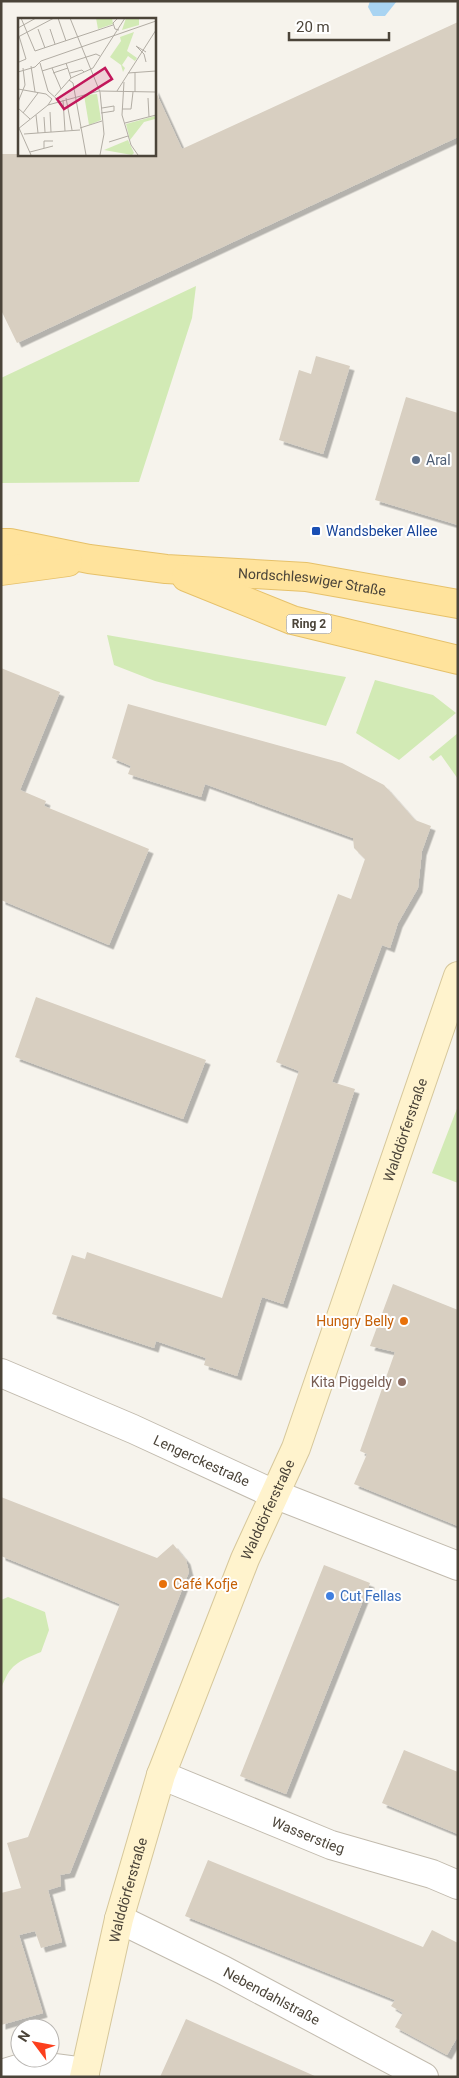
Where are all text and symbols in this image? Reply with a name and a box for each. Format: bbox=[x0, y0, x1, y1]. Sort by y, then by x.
scale bar bbox=[289, 10, 389, 42]
inset map bbox=[18, 18, 155, 155]
text: 20 m bbox=[296, 18, 330, 36]
place label: Aral bbox=[426, 452, 451, 468]
marker: Aral bbox=[410, 454, 422, 466]
place label: Wandsbeker Allee bbox=[326, 523, 437, 539]
marker: Wandsbeker Allee bbox=[310, 525, 322, 537]
street label: Nordschleswiger Straße bbox=[238, 565, 387, 599]
road number: Ring 2 bbox=[286, 614, 332, 634]
street label: Walddörferstraße bbox=[380, 1076, 430, 1184]
place label: Hungry Belly bbox=[316, 1313, 394, 1329]
marker: Hungry Belly bbox=[398, 1315, 410, 1327]
place label: Kita Piggeldy bbox=[311, 1374, 392, 1390]
marker: Kita Piggeldy bbox=[396, 1376, 408, 1388]
street label: Lengerckestraße bbox=[151, 1432, 252, 1490]
street label: Walddörferstraße bbox=[238, 1457, 298, 1562]
place label: Café Kofje bbox=[173, 1576, 238, 1592]
marker: Café Kofje bbox=[157, 1578, 169, 1590]
place label: Cut Fellas bbox=[340, 1588, 402, 1604]
marker: Cut Fellas bbox=[324, 1590, 336, 1602]
street label: Wasserstieg bbox=[269, 1813, 346, 1856]
street label: Walddörferstraße bbox=[106, 1836, 150, 1944]
street label: Nebendahlstraße bbox=[221, 1964, 323, 2028]
north arrow bbox=[10, 2018, 60, 2068]
text: N bbox=[15, 2028, 33, 2045]

